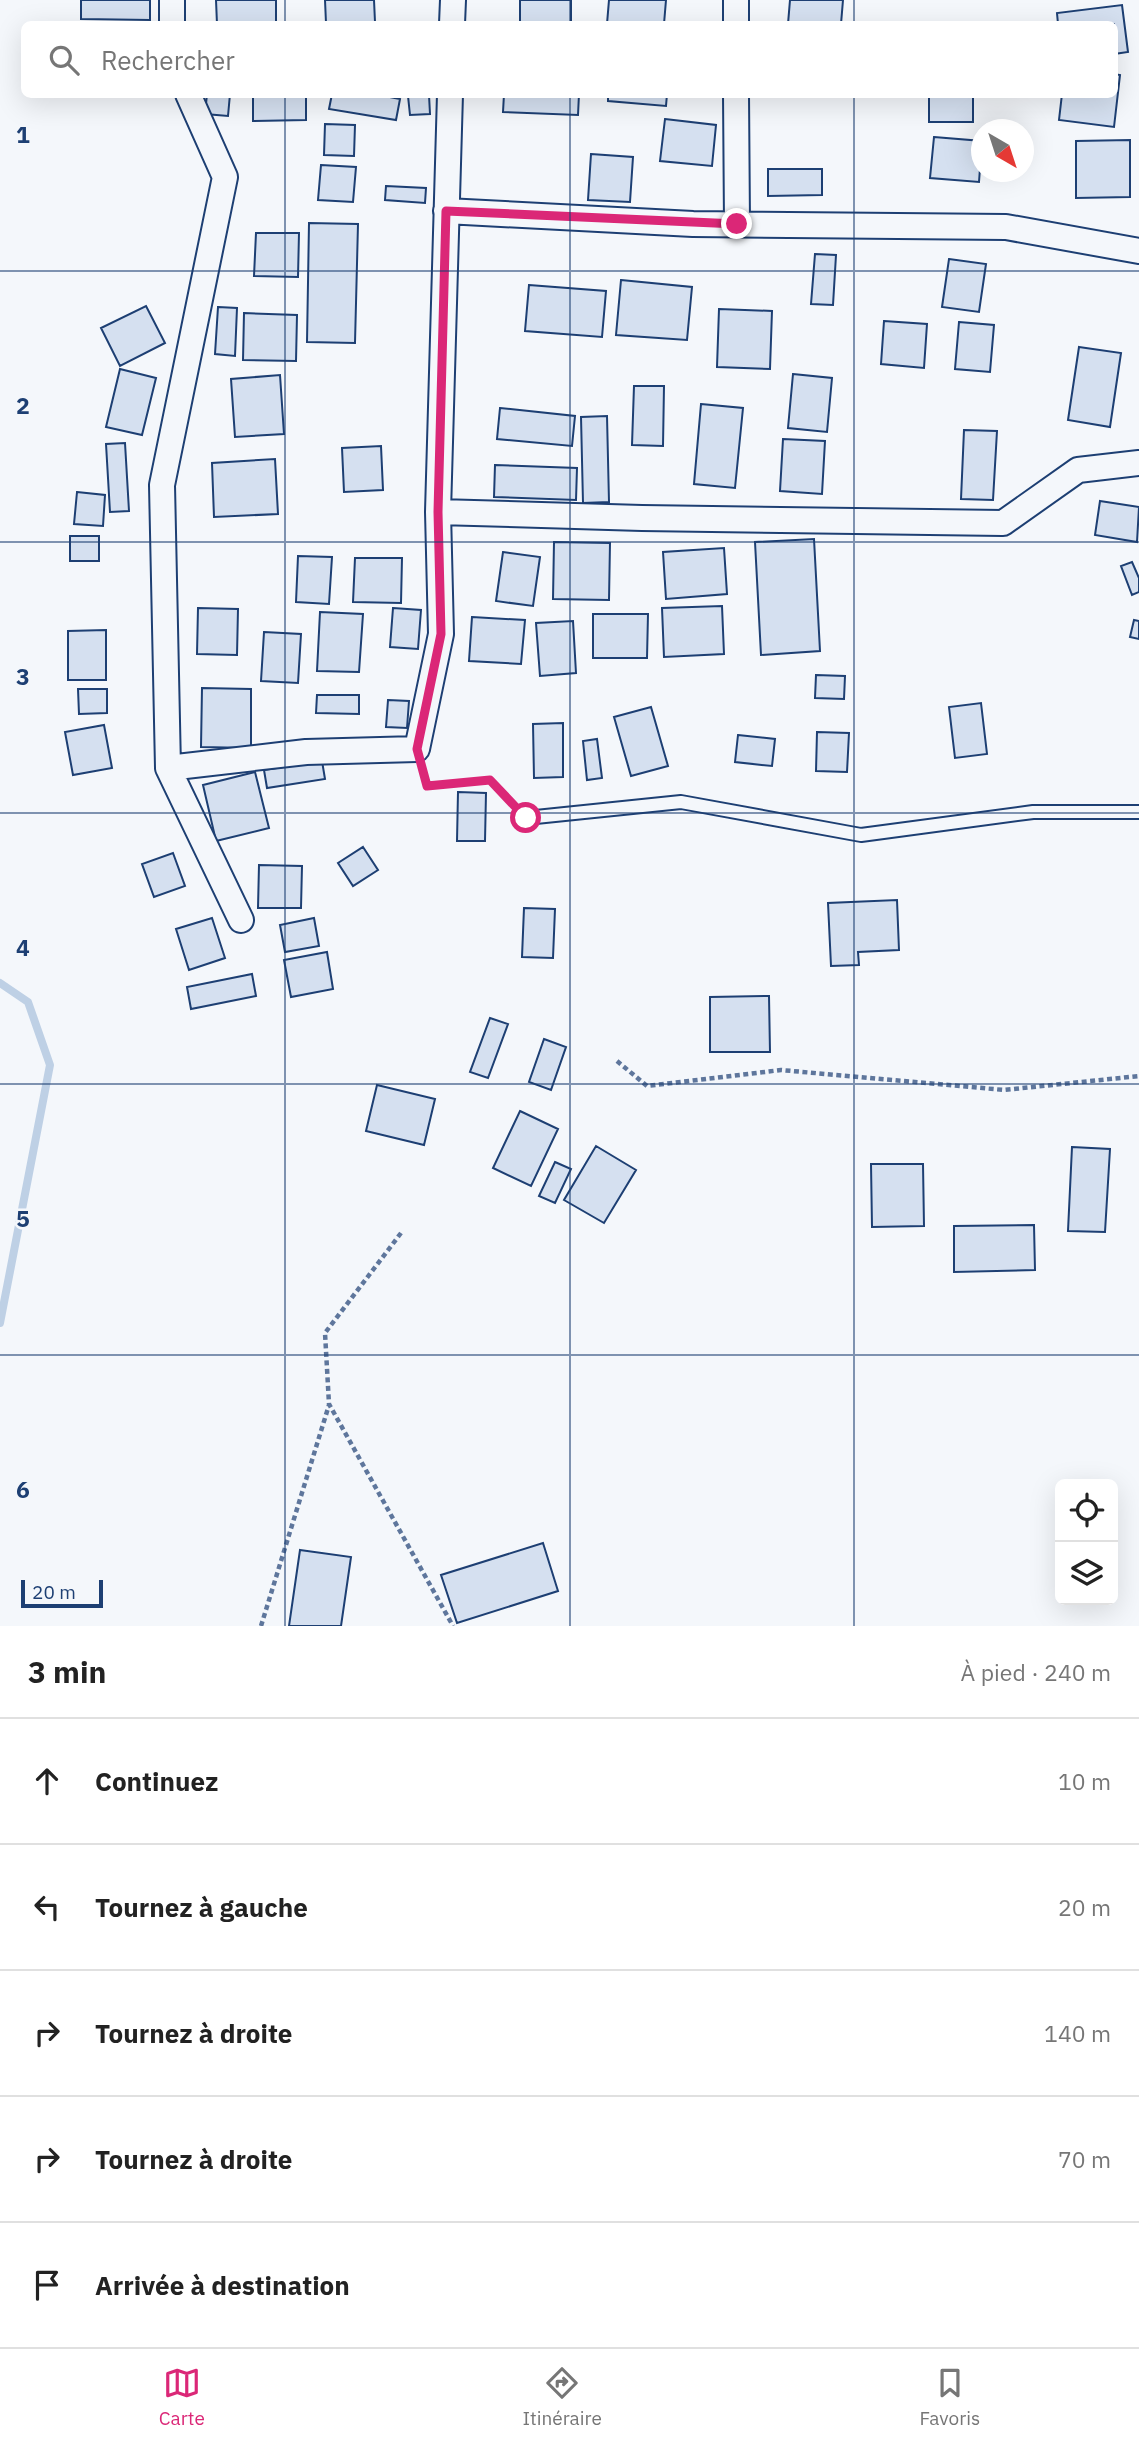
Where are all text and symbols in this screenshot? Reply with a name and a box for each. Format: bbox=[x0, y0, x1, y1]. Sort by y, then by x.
search box bbox=[21, 21, 1118, 98]
icon: search bbox=[45, 41, 83, 79]
text: Rechercher bbox=[101, 43, 235, 77]
text: 1 bbox=[16, 119, 30, 149]
north arrow bbox=[971, 119, 1034, 182]
route end bbox=[721, 208, 752, 239]
text: 2 bbox=[16, 390, 30, 420]
text: 3 bbox=[16, 661, 30, 691]
route start bbox=[510, 802, 541, 833]
text: 4 bbox=[16, 932, 30, 962]
text: 5 bbox=[16, 1203, 30, 1233]
text: 6 bbox=[16, 1474, 30, 1504]
map controls bbox=[1055, 1479, 1118, 1605]
button: locate bbox=[1055, 1479, 1118, 1542]
button: layers bbox=[1055, 1542, 1118, 1605]
scale bar bbox=[21, 1577, 103, 1609]
text: 20 m bbox=[32, 1580, 76, 1604]
text: 3 min bbox=[28, 1652, 106, 1691]
text: À pied · 240 m bbox=[961, 1657, 1111, 1687]
icon: ahead bbox=[28, 1762, 66, 1800]
text: Continuez bbox=[95, 1764, 218, 1798]
text: 10 m bbox=[1058, 1766, 1111, 1796]
icon: left bbox=[28, 1888, 66, 1926]
text: Tournez à gauche bbox=[95, 1890, 308, 1924]
text: 20 m bbox=[1058, 1892, 1111, 1922]
icon: right bbox=[28, 2014, 66, 2052]
text: Tournez à droite bbox=[95, 2016, 292, 2050]
text: 140 m bbox=[1044, 2018, 1111, 2048]
icon: right bbox=[28, 2140, 66, 2178]
text: Tournez à droite bbox=[95, 2142, 292, 2176]
text: 70 m bbox=[1058, 2144, 1111, 2174]
icon: arrive bbox=[28, 2266, 66, 2304]
text: Arrivée à destination bbox=[95, 2268, 350, 2302]
tab: Carte bbox=[159, 2364, 205, 2430]
tab: Itinéraire bbox=[522, 2364, 602, 2430]
tab: Favoris bbox=[919, 2364, 980, 2430]

